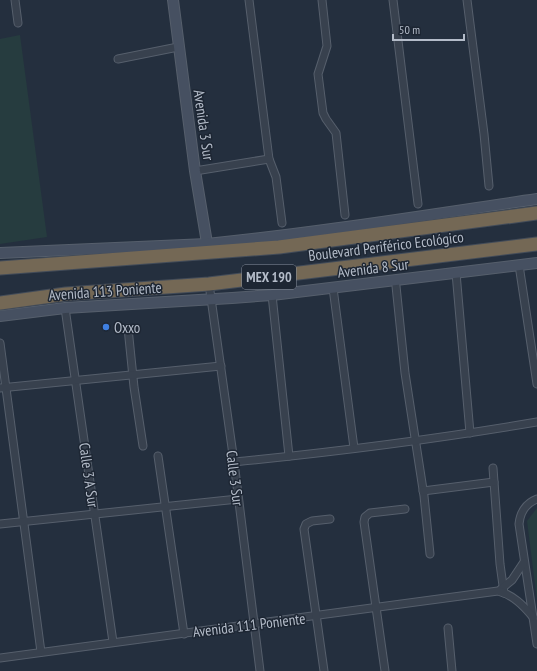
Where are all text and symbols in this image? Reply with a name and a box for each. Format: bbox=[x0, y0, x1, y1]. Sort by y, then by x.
scale bar bbox=[393, 16, 464, 42]
text: 50 m bbox=[399, 22, 420, 37]
street label: Avenida 3 Sur bbox=[190, 88, 218, 162]
street label: Boulevard Periférico Ecológico bbox=[307, 227, 465, 265]
street label: Avenida 8 Sur bbox=[337, 254, 410, 282]
road number: MEX 190 bbox=[242, 265, 296, 289]
street label: Avenida 113 Poniente bbox=[48, 278, 162, 304]
place label: Oxxo bbox=[114, 318, 140, 337]
marker: Oxxo bbox=[101, 322, 111, 332]
street label: Calle 3 A Sur bbox=[75, 441, 103, 510]
street label: Calle 3 Sur bbox=[222, 449, 248, 508]
street label: Avenida 111 Poniente bbox=[192, 609, 306, 641]

